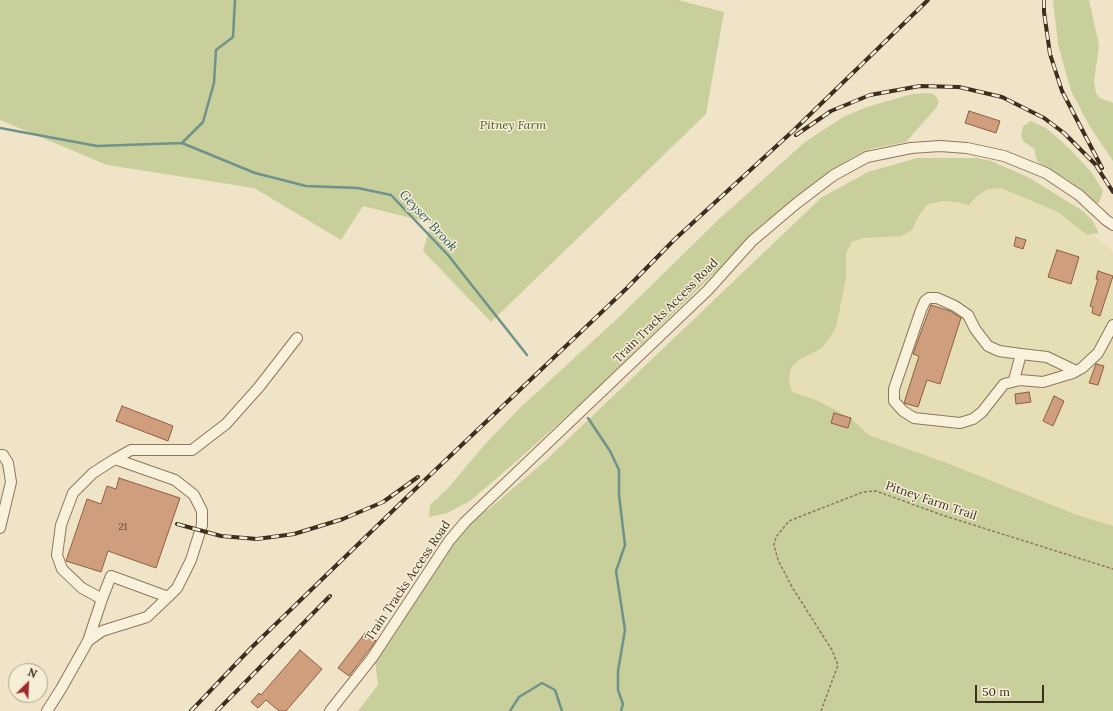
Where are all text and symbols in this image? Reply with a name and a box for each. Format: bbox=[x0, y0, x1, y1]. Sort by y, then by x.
park label: Pitney Farm bbox=[480, 119, 546, 133]
water label: Geyser Brook bbox=[396, 187, 460, 255]
street label: Train Tracks Access Road bbox=[611, 256, 721, 366]
street label: Pitney Farm Trail bbox=[884, 479, 978, 523]
street label: Train Tracks Access Road bbox=[362, 518, 454, 644]
house number: 21 bbox=[118, 521, 128, 533]
north arrow bbox=[8, 663, 48, 703]
text: N bbox=[26, 665, 39, 681]
scale bar bbox=[977, 677, 1046, 703]
text: 50 m bbox=[982, 684, 1010, 699]

